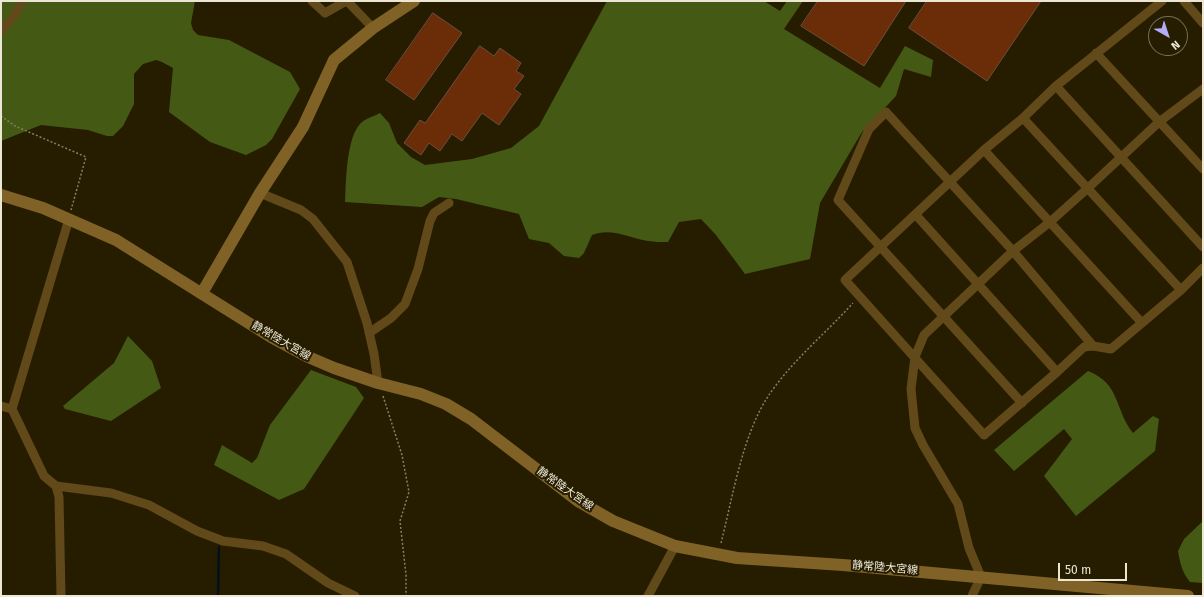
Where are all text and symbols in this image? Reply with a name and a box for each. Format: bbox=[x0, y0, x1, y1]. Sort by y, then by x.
north arrow bbox=[1148, 16, 1188, 56]
text: N bbox=[1168, 38, 1182, 52]
street label: 静常陸大宮線 bbox=[249, 319, 313, 363]
street label: 静常陸大宮線 bbox=[534, 465, 596, 513]
scale bar bbox=[1060, 555, 1129, 581]
street label: 静常陸大宮線 bbox=[852, 559, 918, 577]
text: 50 m bbox=[1065, 563, 1091, 577]

